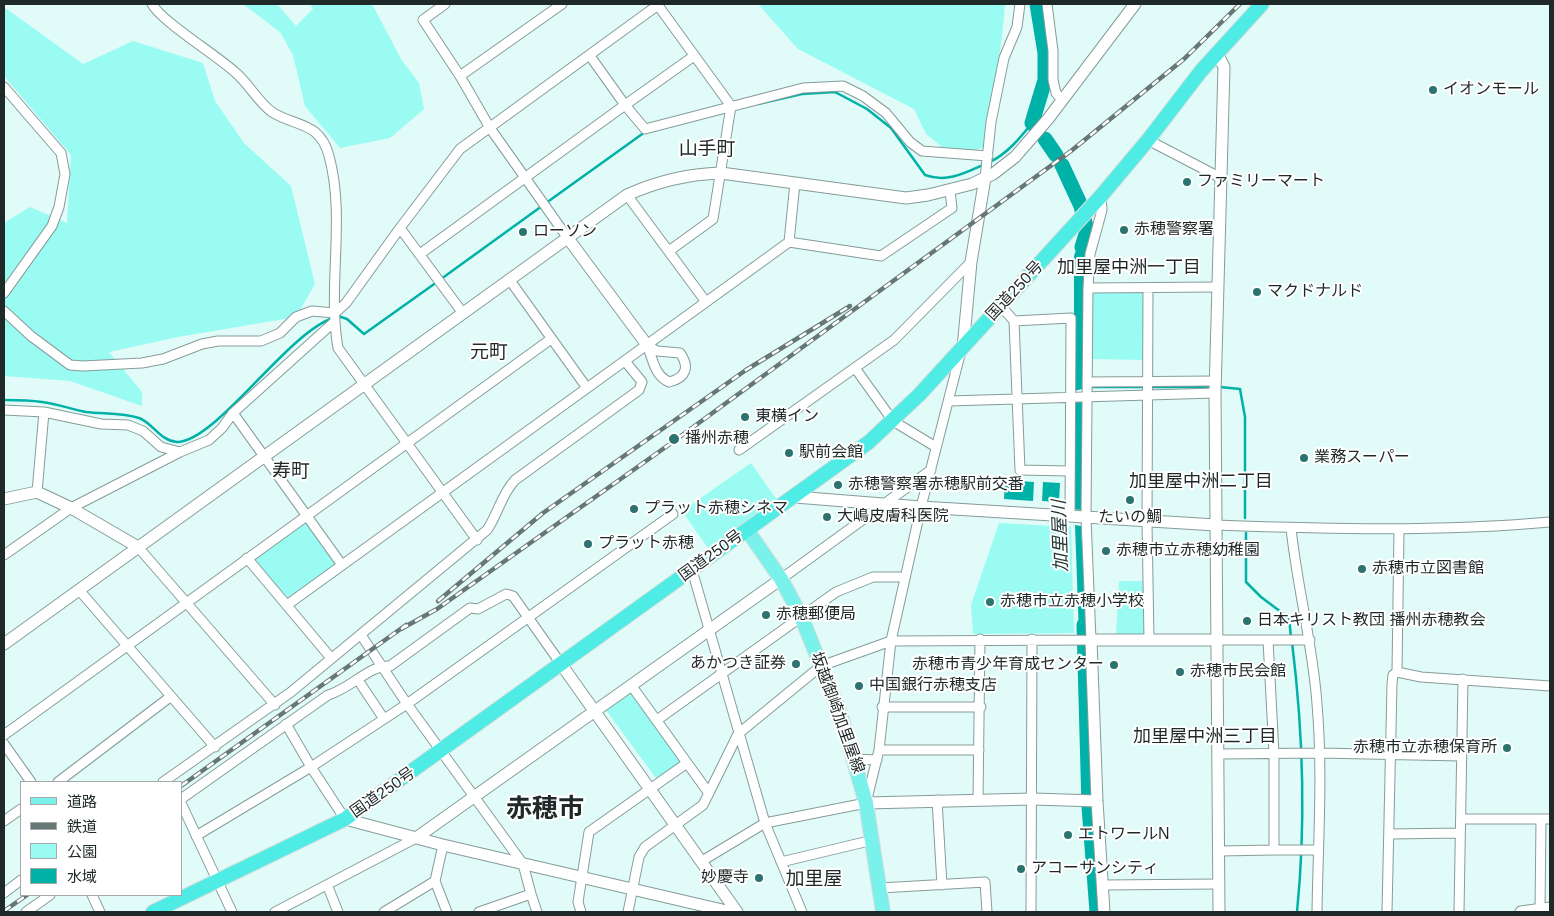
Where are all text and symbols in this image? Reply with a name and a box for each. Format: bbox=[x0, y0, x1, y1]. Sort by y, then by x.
place label: イオンモール bbox=[1443, 80, 1539, 100]
marker: イオンモール bbox=[1427, 84, 1439, 96]
district label: 山手町 bbox=[679, 139, 735, 161]
place label: ファミリーマート bbox=[1197, 172, 1325, 192]
marker: ファミリーマート bbox=[1181, 176, 1193, 188]
place label: 赤穂警察署 bbox=[1134, 220, 1214, 240]
place label: ローソン bbox=[533, 222, 597, 242]
marker: 赤穂警察署 bbox=[1118, 224, 1130, 236]
marker: ローソン bbox=[517, 226, 529, 238]
street label: 国道250号 bbox=[983, 257, 1047, 325]
district label: 加里屋中洲一丁目 bbox=[1057, 257, 1201, 279]
place label: マクドナルド bbox=[1267, 282, 1363, 302]
marker: マクドナルド bbox=[1251, 286, 1263, 298]
district label: 元町 bbox=[470, 342, 508, 364]
place label: 東横イン bbox=[755, 407, 819, 427]
marker: 東横イン bbox=[739, 411, 751, 423]
place label: 播州赤穂 bbox=[685, 429, 749, 449]
marker: 播州赤穂 bbox=[667, 432, 681, 446]
place label: 駅前会館 bbox=[799, 443, 863, 463]
marker: 駅前会館 bbox=[783, 447, 795, 459]
place label: 業務スーパー bbox=[1314, 448, 1410, 468]
marker: 業務スーパー bbox=[1298, 452, 1310, 464]
district label: 寿町 bbox=[272, 461, 310, 483]
district label: 加里屋中洲二丁目 bbox=[1129, 471, 1273, 493]
place label: 赤穂警察署赤穂駅前交番 bbox=[848, 475, 1024, 495]
marker: 赤穂警察署赤穂駅前交番 bbox=[832, 479, 844, 491]
marker: たいの鯛 bbox=[1124, 494, 1136, 506]
place label: プラット赤穂シネマ bbox=[644, 499, 788, 519]
water label: 加里屋川 bbox=[1049, 500, 1073, 572]
marker: プラット赤穂シネマ bbox=[628, 503, 640, 515]
place label: 大嶋皮膚科医院 bbox=[837, 507, 949, 527]
place label: たいの鯛 bbox=[1098, 508, 1162, 528]
marker: 大嶋皮膚科医院 bbox=[821, 511, 833, 523]
street label: 国道250号 bbox=[675, 526, 747, 586]
place label: プラット赤穂 bbox=[598, 534, 694, 554]
marker: プラット赤穂 bbox=[582, 538, 594, 550]
place label: 赤穂市立赤穂幼稚園 bbox=[1116, 541, 1260, 561]
marker: 赤穂市立赤穂幼稚園 bbox=[1100, 545, 1112, 557]
place label: 赤穂市立図書館 bbox=[1372, 559, 1484, 579]
marker: 赤穂市立図書館 bbox=[1356, 563, 1368, 575]
place label: 赤穂市立赤穂小学校 bbox=[1000, 592, 1144, 612]
marker: 赤穂市立赤穂小学校 bbox=[984, 596, 996, 608]
place label: 赤穂郵便局 bbox=[776, 605, 856, 625]
marker: 赤穂郵便局 bbox=[760, 609, 772, 621]
place label: 日本キリスト教団 播州赤穂教会 bbox=[1257, 611, 1485, 631]
marker: 日本キリスト教団 播州赤穂教会 bbox=[1241, 615, 1253, 627]
street label: 坂越御崎加里屋線 bbox=[806, 650, 868, 776]
place label: あかつき証券 bbox=[690, 654, 786, 674]
place label: 赤穂市青少年育成センター bbox=[912, 655, 1104, 675]
marker: あかつき証券 bbox=[790, 658, 802, 670]
marker: 赤穂市青少年育成センター bbox=[1108, 659, 1120, 671]
place label: 赤穂市民会館 bbox=[1190, 662, 1286, 682]
marker: 赤穂市民会館 bbox=[1174, 666, 1186, 678]
place label: 中国銀行赤穂支店 bbox=[869, 676, 997, 696]
marker: 中国銀行赤穂支店 bbox=[853, 680, 865, 692]
district label: 加里屋中洲三丁目 bbox=[1133, 726, 1277, 748]
place label: 赤穂市立赤穂保育所 bbox=[1353, 738, 1497, 758]
marker: 赤穂市立赤穂保育所 bbox=[1501, 742, 1513, 754]
street label: 国道250号 bbox=[347, 764, 419, 822]
legend bbox=[20, 781, 182, 896]
text: 道路 bbox=[67, 793, 97, 810]
district label: 赤穂市 bbox=[506, 794, 584, 826]
text: 鉄道 bbox=[67, 818, 97, 835]
place label: エトワールN bbox=[1078, 825, 1170, 845]
marker: エトワールN bbox=[1062, 829, 1074, 841]
text: 公園 bbox=[67, 843, 97, 860]
place label: アコーサンシティ bbox=[1031, 859, 1159, 879]
marker: アコーサンシティ bbox=[1015, 863, 1027, 875]
text: 水域 bbox=[67, 868, 97, 885]
place label: 妙慶寺 bbox=[701, 868, 749, 888]
district label: 加里屋 bbox=[786, 869, 842, 891]
marker: 妙慶寺 bbox=[753, 872, 765, 884]

